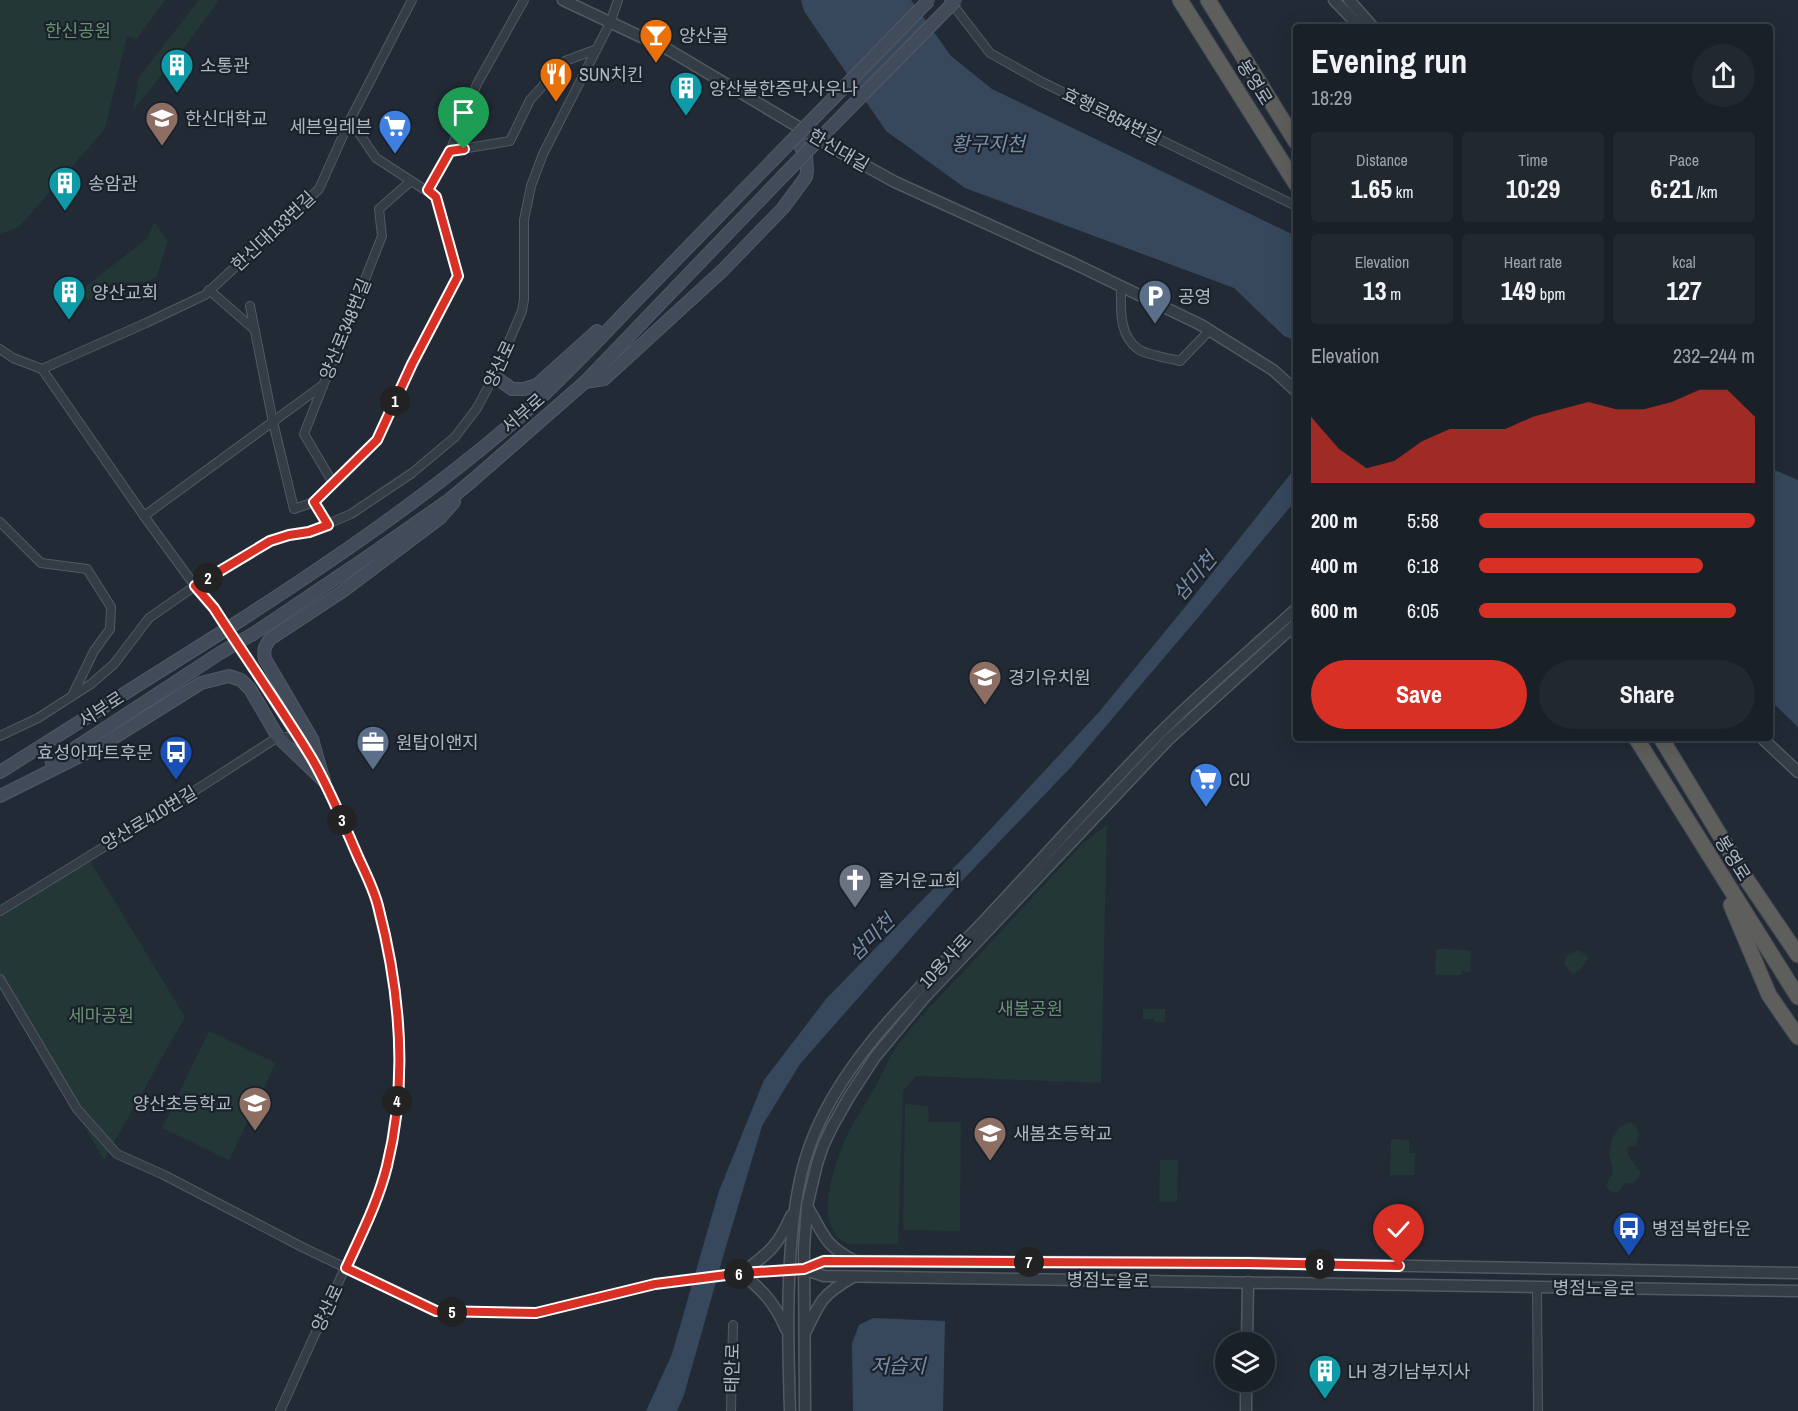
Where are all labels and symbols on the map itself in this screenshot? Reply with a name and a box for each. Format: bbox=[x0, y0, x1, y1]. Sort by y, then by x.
bar icon: 양산골 bbox=[638, 17, 674, 64]
park label: 한신공원 bbox=[45, 18, 111, 43]
place label: 양산골 bbox=[679, 23, 729, 48]
building icon: 소통관 bbox=[159, 47, 195, 94]
place label: 소통관 bbox=[200, 53, 250, 78]
street label: 봉영로 bbox=[1231, 54, 1279, 110]
restaurant icon: SUN치킨 bbox=[538, 56, 574, 103]
place label: SUN치킨 bbox=[579, 62, 643, 87]
building icon: 양산불한증막사우나 bbox=[668, 70, 704, 117]
place label: 양산불한증막사우나 bbox=[709, 76, 858, 101]
street label: 효행로854번길 bbox=[1058, 81, 1166, 151]
pin bbox=[438, 87, 489, 149]
school or university icon: 한신대학교 bbox=[144, 100, 180, 147]
place label: 한신대학교 bbox=[185, 106, 268, 131]
supermarket icon: 세븐일레븐 bbox=[377, 108, 413, 155]
place label: 세븐일레븐 bbox=[289, 114, 372, 139]
street label: 한신대길 bbox=[804, 123, 874, 177]
water label: 황구지천 bbox=[951, 130, 1027, 157]
building icon: 송암관 bbox=[47, 165, 83, 212]
place label: 송암관 bbox=[88, 171, 138, 196]
street label: 한신대133번길 bbox=[225, 185, 321, 277]
building icon: 양산교회 bbox=[51, 274, 87, 321]
street label: 양산로348번길 bbox=[313, 275, 377, 383]
parking icon: 공영 bbox=[1137, 278, 1173, 325]
place label: 양산교회 bbox=[92, 280, 158, 305]
place label: 공영 bbox=[1178, 284, 1211, 309]
street label: 양산로 bbox=[477, 336, 521, 392]
pin: 1 bbox=[380, 386, 410, 416]
street label: 서부로 bbox=[496, 387, 550, 439]
water label: 삼미천 bbox=[1166, 544, 1224, 606]
pin: 2 bbox=[193, 563, 223, 593]
school or university icon: 경기유치원 bbox=[967, 659, 1003, 706]
place label: 경기유치원 bbox=[1008, 665, 1091, 690]
street label: 서부로 bbox=[73, 685, 129, 733]
office icon: 원탑이앤지 bbox=[355, 724, 391, 771]
place label: 원탑이앤지 bbox=[396, 730, 479, 755]
bus stop icon: 효성아파트후문 bbox=[158, 734, 194, 781]
place label: 효성아파트후문 bbox=[37, 740, 153, 765]
supermarket icon: CU bbox=[1188, 761, 1224, 808]
place label: CU bbox=[1229, 767, 1250, 792]
street label: 양산로410번길 bbox=[97, 780, 201, 856]
pin: 3 bbox=[327, 805, 357, 835]
street label: 봉영로 bbox=[1709, 830, 1757, 886]
church icon: 즐거운교회 bbox=[837, 862, 873, 909]
place label: 즐거운교회 bbox=[878, 868, 961, 893]
water label: 삼미천 bbox=[842, 906, 902, 966]
street label: 10용사로 bbox=[913, 928, 977, 994]
park label: 새봄공원 bbox=[997, 996, 1063, 1021]
park label: 세마공원 bbox=[68, 1003, 134, 1028]
school or university icon: 양산초등학교 bbox=[237, 1085, 273, 1132]
pin: 4 bbox=[382, 1086, 412, 1116]
place label: 양산초등학교 bbox=[133, 1091, 232, 1116]
school or university icon: 새봄초등학교 bbox=[972, 1115, 1008, 1162]
place label: 새봄초등학교 bbox=[1013, 1121, 1112, 1146]
pin bbox=[1373, 1204, 1424, 1266]
bus stop icon: 병점복합타운 bbox=[1611, 1210, 1647, 1257]
place label: 병점복합타운 bbox=[1652, 1216, 1751, 1241]
pin: 7 bbox=[1014, 1247, 1044, 1277]
pin: 8 bbox=[1305, 1249, 1335, 1279]
pin: 6 bbox=[724, 1259, 754, 1289]
street label: 병점노을로 bbox=[1066, 1267, 1150, 1293]
street label: 병점노을로 bbox=[1552, 1275, 1636, 1301]
street label: 양산로 bbox=[305, 1280, 349, 1336]
pin: 5 bbox=[437, 1297, 467, 1327]
street label: 태안로 bbox=[719, 1343, 745, 1393]
water label: 저습지 bbox=[870, 1352, 927, 1379]
building icon: LH 경기남부지사 bbox=[1307, 1353, 1343, 1400]
place label: LH 경기남부지사 bbox=[1348, 1359, 1471, 1384]

